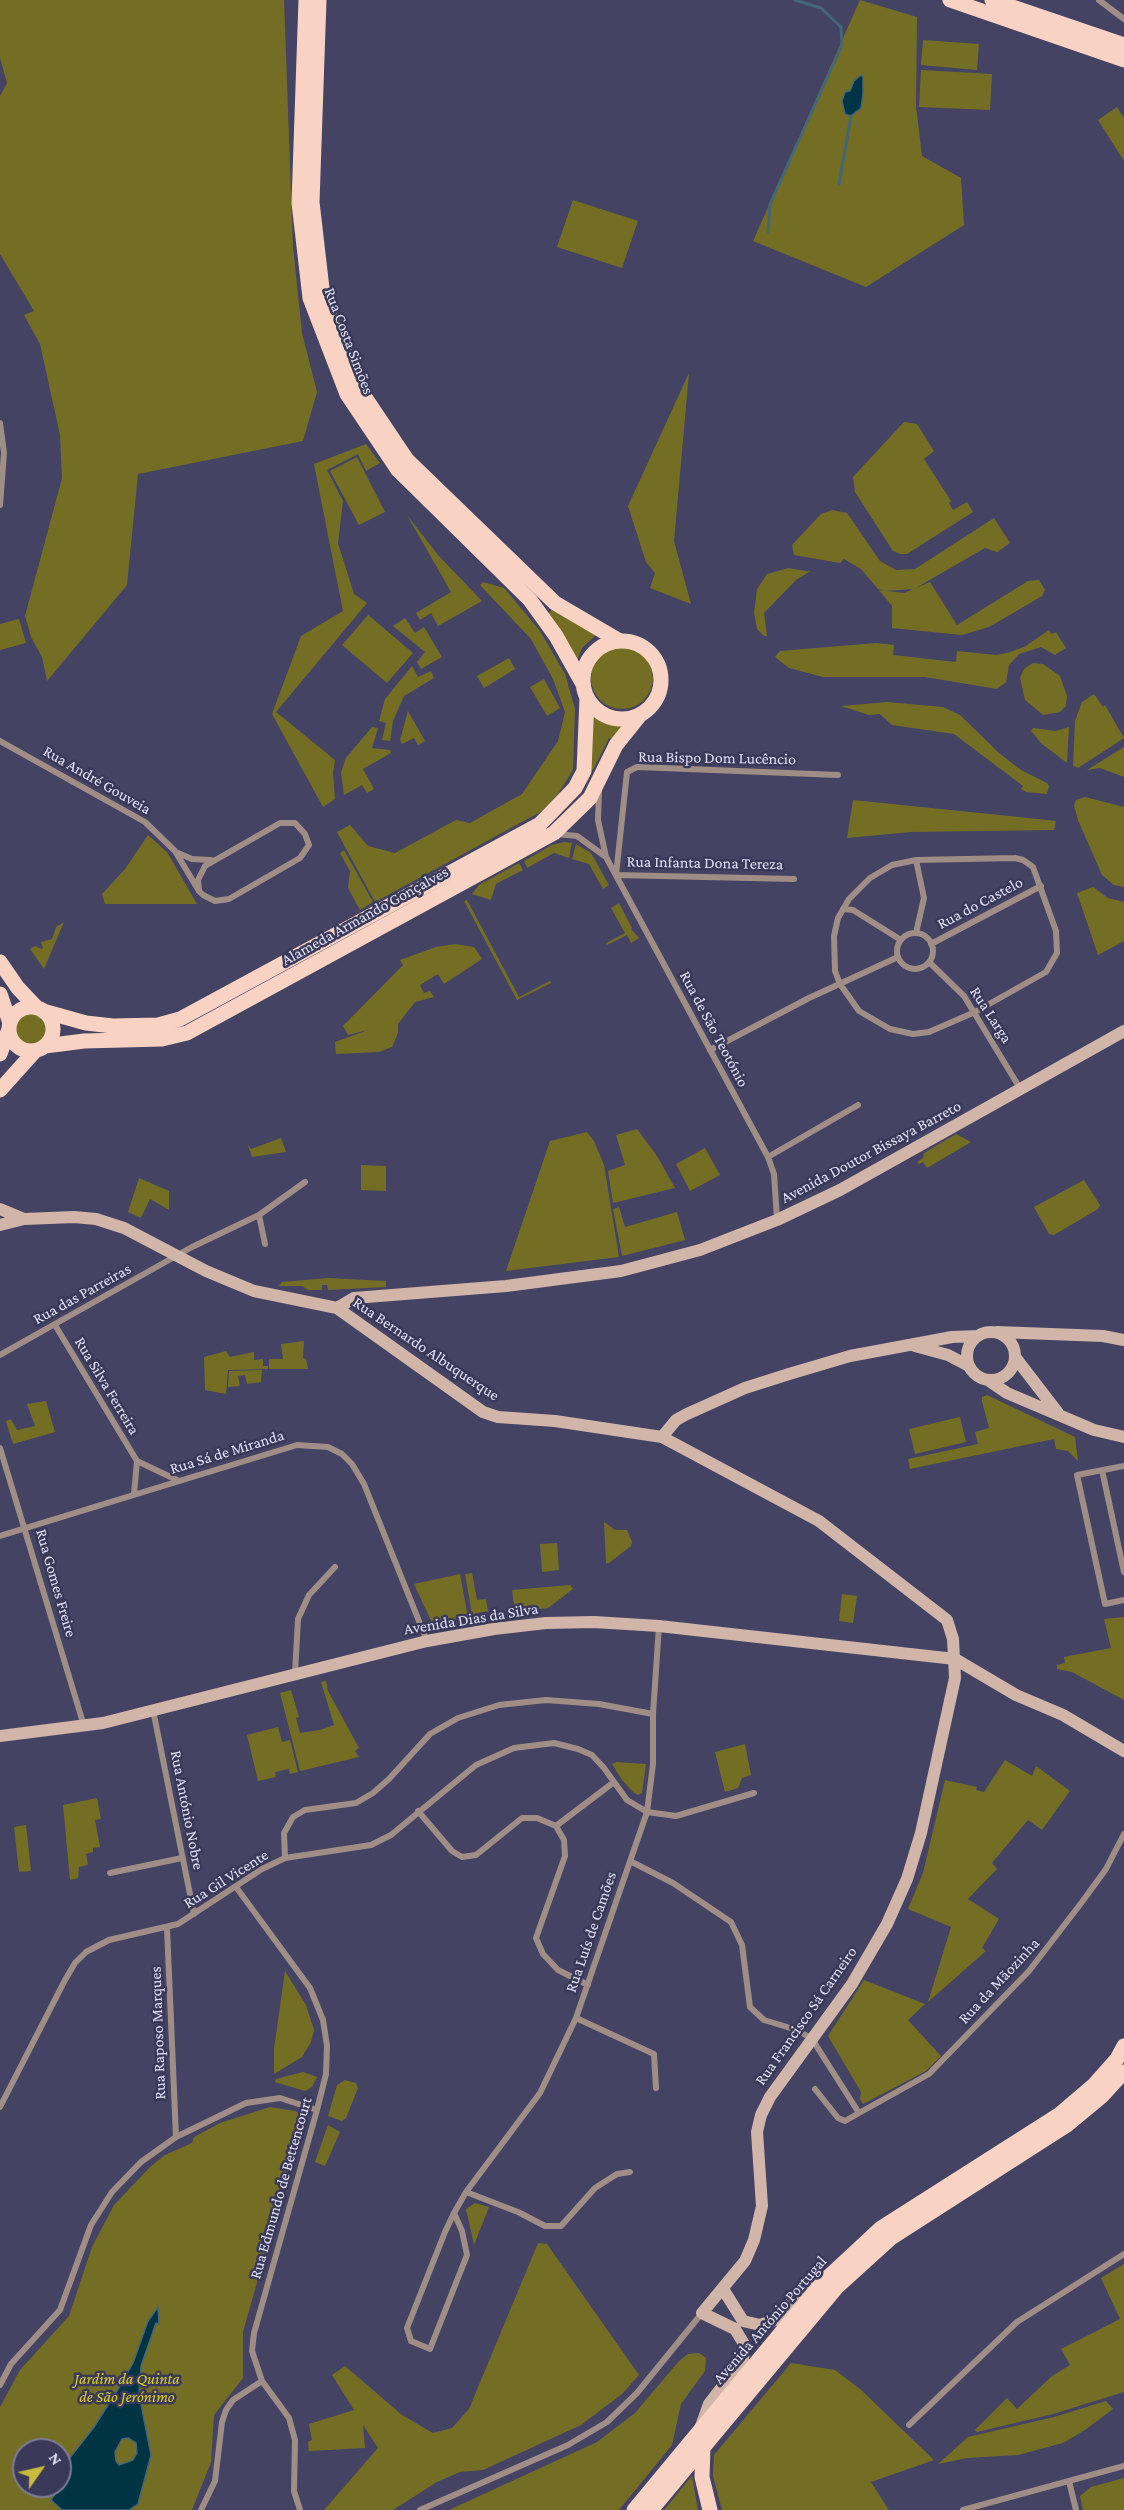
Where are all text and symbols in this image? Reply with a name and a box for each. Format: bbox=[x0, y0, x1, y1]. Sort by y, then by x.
street label: Rua Costa Simões bbox=[320, 285, 378, 397]
street label: Rua André Gouveia bbox=[40, 741, 154, 819]
street label: Rua Bispo Dom Lucêncio bbox=[638, 747, 796, 769]
street label: Rua Infanta Dona Tereza bbox=[627, 852, 783, 874]
street label: Alameda Armando Gonçalves bbox=[278, 862, 452, 970]
street label: Rua do Castelo bbox=[934, 872, 1026, 934]
street label: Rua de São Teotónio bbox=[675, 968, 753, 1090]
street label: Rua Larga bbox=[966, 983, 1016, 1047]
street label: Avenida Doutor Bissaya Barreto bbox=[778, 1096, 964, 1208]
street label: Rua das Parreiras bbox=[30, 1259, 134, 1329]
street label: Rua Bernardo Albuquerque bbox=[349, 1293, 503, 1405]
street label: Rua Silva Ferreira bbox=[70, 1334, 144, 1438]
street label: Rua Sá de Miranda bbox=[167, 1425, 287, 1479]
street label: Rua Gomes Freire bbox=[31, 1527, 81, 1639]
street label: Avenida Dias da Silva bbox=[403, 1599, 539, 1639]
street label: Rua António Nobre bbox=[166, 1749, 208, 1871]
street label: Rua Gil Vicente bbox=[180, 1845, 272, 1913]
street label: Rua Luís de Camões bbox=[561, 1869, 621, 1995]
street label: Rua da Mãozinha bbox=[954, 1934, 1044, 2028]
street label: Rua Francisco Sá Carneiro bbox=[751, 1943, 861, 2089]
street label: Rua Raposo Marques bbox=[146, 1966, 170, 2100]
street label: Rua Edmundo de Bettencourt bbox=[246, 2095, 316, 2281]
street label: Avenida António Portugal bbox=[709, 2252, 831, 2388]
park label: Jardim da Quinta de São Jerónimo bbox=[74, 2369, 180, 2407]
north arrow bbox=[12, 2438, 72, 2498]
text: N bbox=[46, 2449, 66, 2468]

